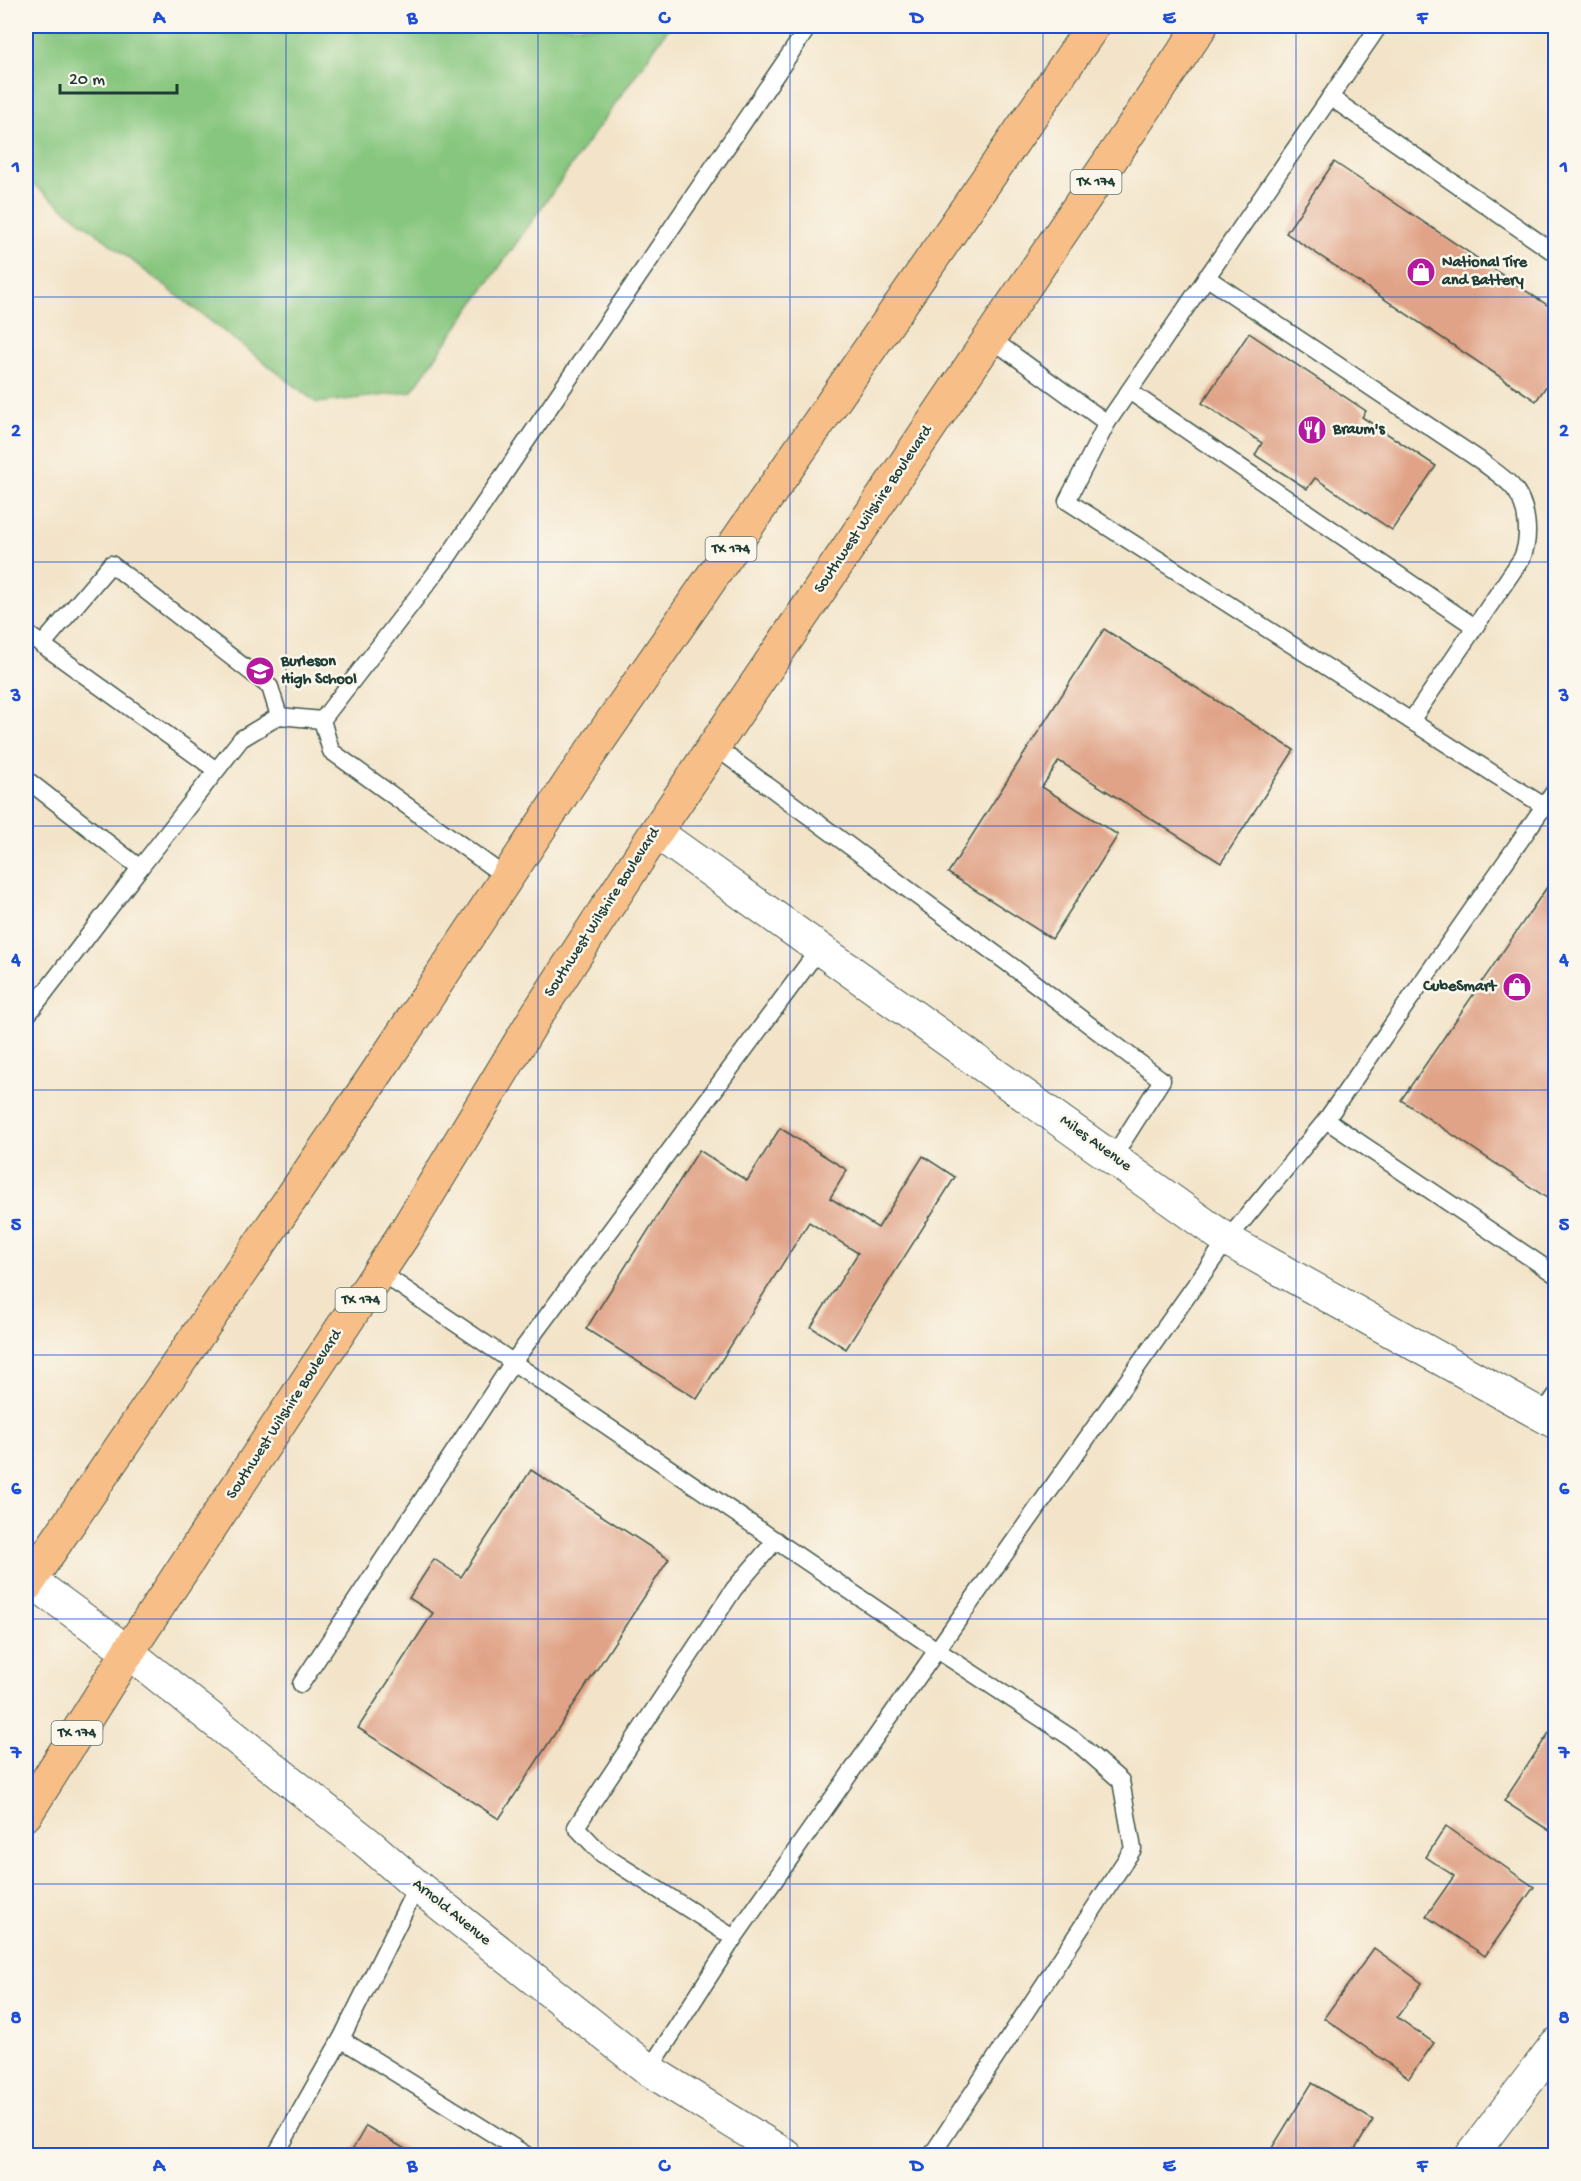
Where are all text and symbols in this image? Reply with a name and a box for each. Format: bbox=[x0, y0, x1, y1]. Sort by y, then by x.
text: A bbox=[152, 8, 167, 31]
text: B bbox=[406, 8, 418, 31]
text: C bbox=[658, 8, 672, 31]
text: D bbox=[908, 8, 924, 31]
text: E bbox=[1163, 8, 1177, 31]
text: F bbox=[1416, 8, 1429, 31]
scale bar bbox=[60, 57, 177, 95]
text: 20 m bbox=[69, 70, 105, 91]
text: 1 bbox=[11, 157, 20, 180]
text: 1 bbox=[1559, 157, 1568, 180]
road number: TX 174 bbox=[1070, 170, 1122, 194]
place label: National Tire and Battery bbox=[1441, 254, 1528, 291]
shop icon: National Tire and Battery bbox=[1405, 256, 1437, 288]
restaurant icon: Braum's bbox=[1296, 414, 1328, 446]
text: 2 bbox=[11, 421, 21, 444]
street label: Southwest Wilshire Boulevard bbox=[811, 421, 938, 597]
place label: Braum's bbox=[1332, 421, 1386, 440]
text: 2 bbox=[1559, 421, 1569, 444]
road number: TX 174 bbox=[706, 537, 756, 561]
place label: Burleson High School bbox=[280, 653, 357, 690]
school or university icon: Burleson High School bbox=[244, 655, 276, 687]
text: 3 bbox=[10, 686, 21, 709]
text: 3 bbox=[1558, 686, 1569, 709]
street label: Southwest Wilshire Boulevard bbox=[541, 823, 666, 1001]
text: 4 bbox=[10, 950, 21, 973]
text: 4 bbox=[1558, 950, 1569, 973]
shop icon: CubeSmart bbox=[1501, 971, 1533, 1003]
place label: CubeSmart bbox=[1422, 978, 1497, 997]
street label: Miles Avenue bbox=[1055, 1112, 1135, 1177]
text: 5 bbox=[11, 1215, 22, 1238]
text: 5 bbox=[1559, 1215, 1570, 1238]
road number: TX 174 bbox=[336, 1288, 386, 1312]
street label: Southwest Wilshire Boulevard bbox=[223, 1325, 348, 1503]
text: 6 bbox=[11, 1479, 22, 1502]
text: 6 bbox=[1559, 1479, 1570, 1502]
road number: TX 174 bbox=[52, 1721, 103, 1745]
text: 7 bbox=[10, 1743, 23, 1766]
text: 7 bbox=[1558, 1743, 1571, 1766]
street label: Arnold Avenue bbox=[408, 1875, 495, 1951]
text: 8 bbox=[11, 2008, 22, 2031]
text: 8 bbox=[1559, 2008, 1570, 2031]
text: A bbox=[152, 2156, 167, 2179]
text: B bbox=[406, 2156, 418, 2179]
text: C bbox=[658, 2156, 672, 2179]
text: D bbox=[908, 2156, 924, 2179]
text: E bbox=[1163, 2156, 1177, 2179]
text: F bbox=[1416, 2156, 1429, 2179]

